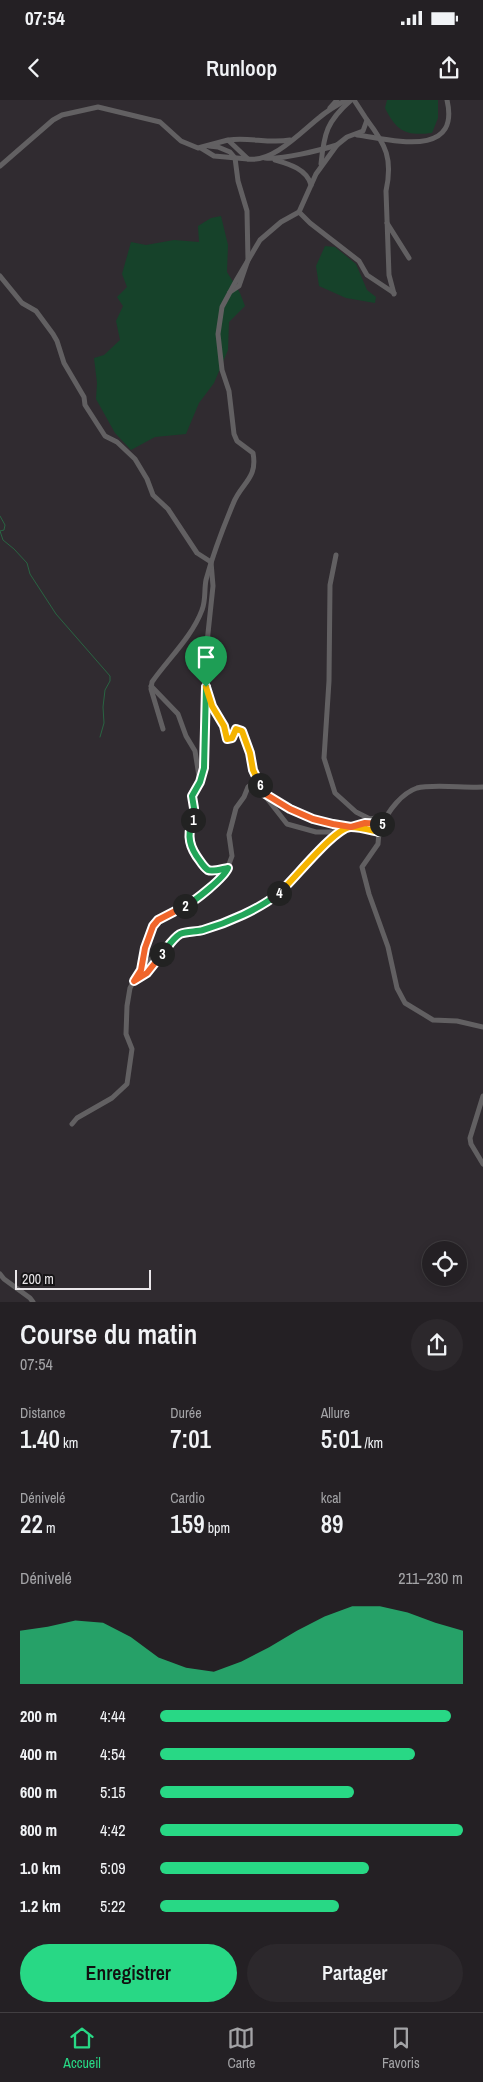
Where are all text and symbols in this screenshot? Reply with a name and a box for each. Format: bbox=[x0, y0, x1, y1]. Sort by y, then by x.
text: 07:54 bbox=[25, 5, 65, 31]
text: Runloop bbox=[206, 53, 277, 83]
icon: back bbox=[20, 54, 48, 82]
icon: share bbox=[435, 54, 463, 82]
pin bbox=[185, 636, 227, 687]
icon: arrive bbox=[192, 643, 220, 671]
pin: 6 bbox=[248, 772, 272, 798]
text: 6 bbox=[257, 776, 264, 794]
pin: 1 bbox=[180, 808, 206, 832]
text: 1 bbox=[190, 811, 197, 829]
pin: 5 bbox=[370, 812, 394, 836]
text: 5 bbox=[379, 815, 386, 833]
pin: 4 bbox=[266, 880, 292, 906]
text: 4 bbox=[276, 884, 283, 902]
pin: 2 bbox=[172, 894, 198, 918]
text: 2 bbox=[182, 897, 189, 915]
pin: 3 bbox=[150, 942, 174, 966]
text: 3 bbox=[159, 945, 166, 963]
map controls bbox=[422, 1241, 467, 1286]
button: locate bbox=[422, 1241, 467, 1286]
scale bar bbox=[15, 1267, 151, 1290]
text: 200 m bbox=[22, 1270, 54, 1288]
text: Course du matin bbox=[20, 1315, 197, 1353]
button: share bbox=[411, 1319, 463, 1371]
text: 07:54 bbox=[20, 1353, 53, 1375]
text: Distance bbox=[20, 1404, 65, 1422]
text: Durée bbox=[170, 1404, 202, 1422]
text: Allure bbox=[321, 1404, 350, 1422]
text: 1.40 bbox=[20, 1422, 60, 1456]
text: 7:01 bbox=[170, 1422, 211, 1456]
text: 5:01 bbox=[321, 1422, 361, 1456]
text: km bbox=[60, 1434, 78, 1452]
text: /km bbox=[361, 1434, 383, 1452]
text: Dénivelé bbox=[20, 1489, 65, 1507]
text: Cardio bbox=[170, 1489, 205, 1507]
text: kcal bbox=[321, 1489, 341, 1507]
text: 22 bbox=[20, 1507, 43, 1541]
text: 159 bbox=[170, 1507, 205, 1541]
text: 89 bbox=[321, 1507, 343, 1541]
text: m bbox=[43, 1519, 56, 1537]
text: bpm bbox=[205, 1519, 230, 1537]
text: Dénivelé bbox=[20, 1567, 72, 1589]
text: 211–230 m bbox=[398, 1567, 463, 1589]
text: 200 m bbox=[20, 1705, 57, 1727]
text: 4:44 bbox=[100, 1705, 126, 1727]
text: 400 m bbox=[20, 1743, 57, 1765]
text: 4:54 bbox=[100, 1743, 126, 1765]
text: 600 m bbox=[20, 1781, 57, 1803]
text: 5:15 bbox=[100, 1781, 126, 1803]
text: 800 m bbox=[20, 1819, 57, 1841]
text: 4:42 bbox=[100, 1819, 126, 1841]
text: 1.0 km bbox=[20, 1857, 61, 1879]
text: 5:09 bbox=[100, 1857, 126, 1879]
text: 1.2 km bbox=[20, 1895, 61, 1917]
text: 5:22 bbox=[100, 1895, 126, 1917]
button: Enregistrer bbox=[20, 1944, 237, 2002]
button: Partager bbox=[247, 1944, 463, 2002]
tab: Accueil bbox=[63, 2024, 101, 2072]
tab: Carte bbox=[227, 2024, 256, 2072]
tab: Favoris bbox=[382, 2024, 420, 2072]

